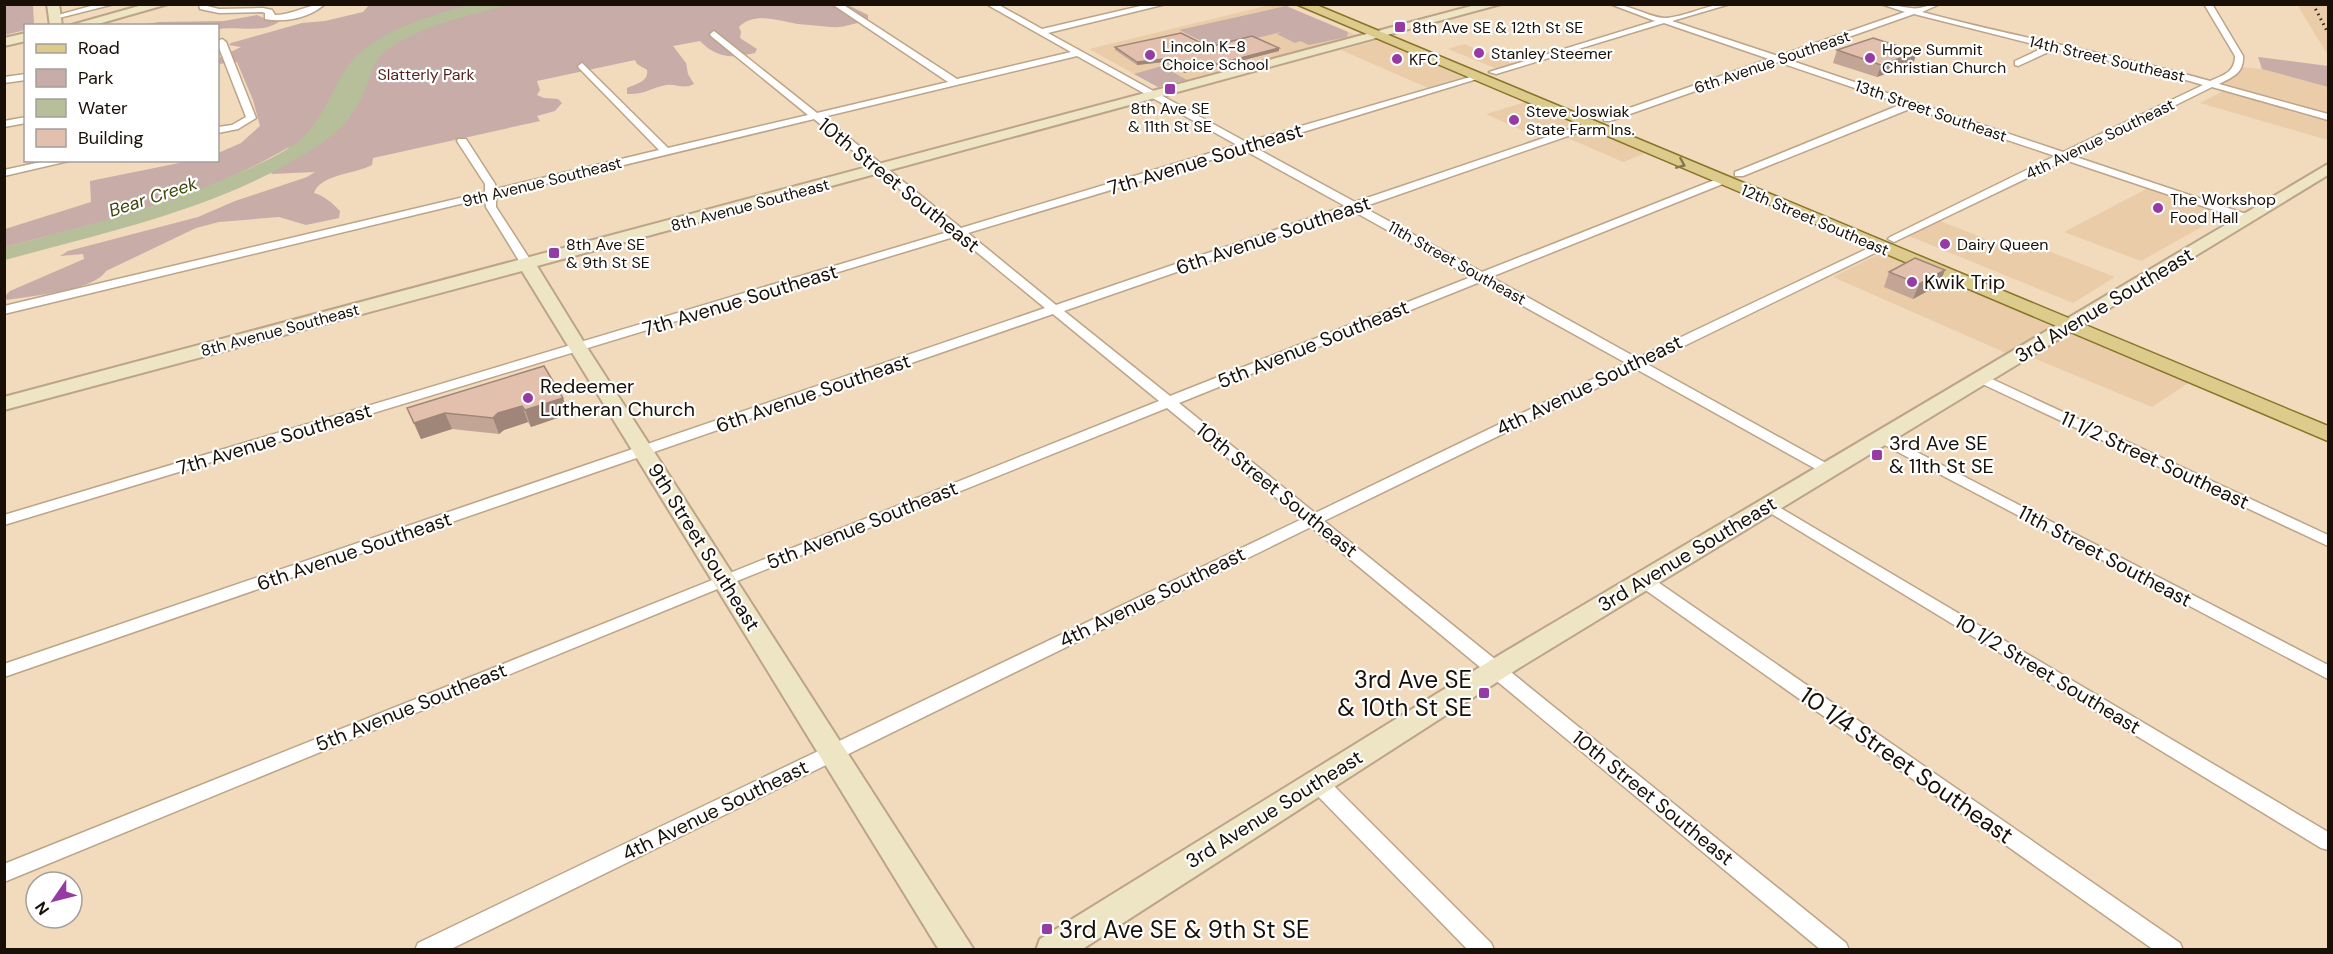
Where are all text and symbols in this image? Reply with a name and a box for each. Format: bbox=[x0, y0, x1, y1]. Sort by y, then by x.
place label: 8th Ave SE & 12th St SE bbox=[1412, 17, 1583, 38]
marker: 8th Ave SE & 12th St SE bbox=[1393, 20, 1407, 34]
legend bbox=[24, 24, 219, 162]
street label: 6th Avenue Southeast bbox=[1691, 25, 1853, 99]
street label: 14th Street Southeast bbox=[2027, 31, 2187, 87]
text: Road bbox=[78, 36, 120, 60]
place label: Lincoln K-8 Choice School bbox=[1162, 36, 1269, 75]
place label: Hope Summit Christian Church bbox=[1882, 39, 2006, 78]
place label: Stanley Steemer bbox=[1491, 43, 1613, 64]
marker: Stanley Steemer bbox=[1472, 46, 1486, 60]
marker: Lincoln K-8 Choice School bbox=[1143, 48, 1157, 62]
place label: KFC bbox=[1409, 49, 1438, 70]
marker: Hope Summit Christian Church bbox=[1863, 51, 1877, 65]
marker: KFC bbox=[1390, 52, 1404, 66]
park label: Slatterly Park bbox=[378, 64, 474, 85]
text: Park bbox=[78, 66, 114, 90]
street label: 13th Street Southeast bbox=[1852, 75, 2010, 147]
marker: 8th Ave SE & 11th St SE bbox=[1163, 82, 1177, 96]
street label: 4th Avenue Southeast bbox=[2022, 94, 2178, 184]
text: Water bbox=[78, 96, 128, 120]
place label: 8th Ave SE & 11th St SE bbox=[1128, 98, 1212, 137]
place label: Steve Joswiak State Farm Ins. bbox=[1526, 101, 1635, 140]
street label: 10th Street Southeast bbox=[813, 112, 985, 258]
marker: Steve Joswiak State Farm Ins. bbox=[1507, 113, 1521, 127]
street label: 7th Avenue Southeast bbox=[1104, 117, 1306, 201]
text: Building bbox=[78, 126, 143, 150]
street label: 9th Avenue Southeast bbox=[460, 152, 624, 212]
one-way arrow bbox=[1674, 157, 1685, 169]
water label: Bear Creek bbox=[106, 171, 201, 223]
street label: 8th Avenue Southeast bbox=[668, 174, 832, 236]
street label: 12th Street Southeast bbox=[1738, 179, 1892, 261]
street label: 6th Avenue Southeast bbox=[1172, 189, 1374, 281]
place label: The Workshop Food Hall bbox=[2170, 189, 2276, 228]
marker: The Workshop Food Hall bbox=[2151, 201, 2165, 215]
street label: 11th Street Southeast bbox=[1384, 216, 1530, 310]
place label: 8th Ave SE & 9th St SE bbox=[566, 234, 650, 273]
place label: Dairy Queen bbox=[1957, 234, 2049, 255]
marker: Dairy Queen bbox=[1938, 237, 1952, 251]
street label: 3rd Avenue Southeast bbox=[2010, 241, 2198, 369]
marker: 8th Ave SE & 9th St SE bbox=[547, 246, 561, 260]
street label: 7th Avenue Southeast bbox=[639, 258, 841, 342]
place label: Kwik Trip bbox=[1924, 269, 2005, 295]
marker: Kwik Trip bbox=[1905, 275, 1919, 289]
street label: 5th Avenue Southeast bbox=[1214, 294, 1413, 394]
street label: 8th Avenue Southeast bbox=[198, 299, 362, 361]
street label: 4th Avenue Southeast bbox=[1492, 329, 1687, 441]
street label: 6th Avenue Southeast bbox=[712, 347, 914, 439]
place label: Redeemer Lutheran Church bbox=[540, 373, 695, 422]
marker: Redeemer Lutheran Church bbox=[521, 391, 535, 405]
street label: 7th Avenue Southeast bbox=[173, 397, 375, 481]
street label: 11 1/2 Street Southeast bbox=[2057, 405, 2253, 515]
street label: 10th Street Southeast bbox=[1191, 417, 1363, 563]
place label: 3rd Ave SE & 11th St SE bbox=[1889, 430, 1994, 479]
marker: 3rd Ave SE & 11th St SE bbox=[1870, 448, 1884, 462]
street label: 9th Street Southeast bbox=[642, 458, 766, 636]
street label: 5th Avenue Southeast bbox=[763, 475, 962, 575]
street label: 3rd Avenue Southeast bbox=[1593, 490, 1781, 618]
street label: 11th Street Southeast bbox=[2014, 499, 2196, 613]
street label: 6th Avenue Southeast bbox=[253, 505, 455, 597]
street label: 4th Avenue Southeast bbox=[1055, 541, 1250, 653]
street label: 10 1/2 Street Southeast bbox=[1950, 608, 2146, 740]
street label: 5th Avenue Southeast bbox=[312, 657, 511, 757]
place label: 3rd Ave SE & 10th St SE bbox=[1337, 664, 1472, 723]
street label: 10 1/4 Street Southeast bbox=[1794, 680, 2020, 850]
marker: 3rd Ave SE & 10th St SE bbox=[1477, 686, 1491, 700]
street label: 10th Street Southeast bbox=[1567, 725, 1739, 871]
street label: 3rd Avenue Southeast bbox=[1181, 744, 1367, 874]
street label: 4th Avenue Southeast bbox=[618, 754, 813, 866]
north arrow bbox=[24, 870, 84, 930]
text: N bbox=[30, 898, 54, 919]
place label: 3rd Ave SE & 9th St SE bbox=[1059, 914, 1310, 945]
marker: 3rd Ave SE & 9th St SE bbox=[1040, 922, 1054, 936]

